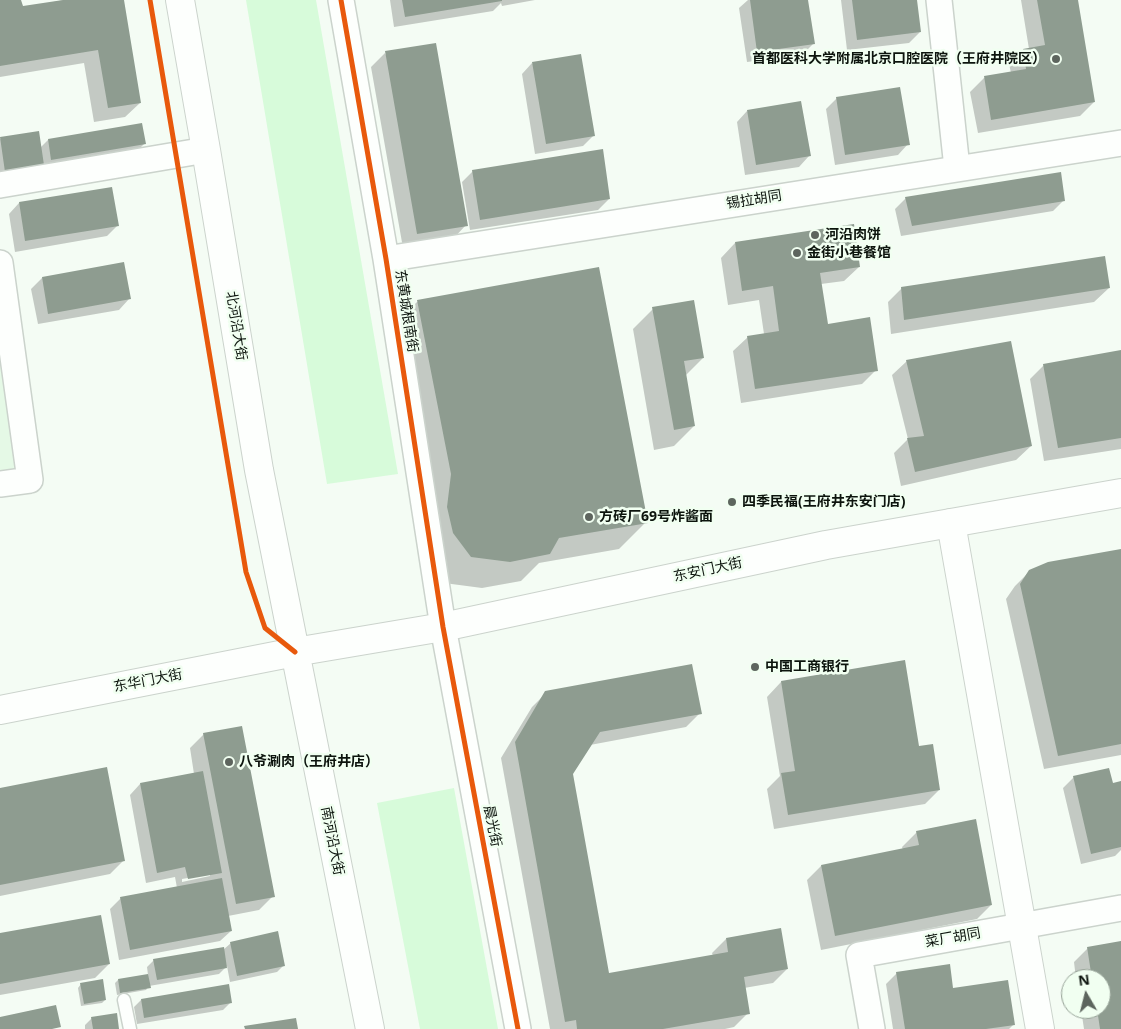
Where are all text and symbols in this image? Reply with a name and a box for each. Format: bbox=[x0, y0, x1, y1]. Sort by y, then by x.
place label: 首都医科大学附属北京口腔医院（王府井院区） bbox=[752, 51, 1046, 67]
marker: 首都医科大学附属北京口腔医院（王府井院区） bbox=[1050, 53, 1062, 65]
street label: 锡拉胡同 bbox=[725, 187, 783, 213]
place label: 河沿肉饼 bbox=[825, 227, 881, 243]
marker: 河沿肉饼 bbox=[809, 229, 821, 241]
place label: 金街小巷餐馆 bbox=[807, 245, 891, 261]
marker: 金街小巷餐馆 bbox=[791, 247, 803, 259]
street label: 东黄城根南街 bbox=[391, 268, 421, 354]
street label: 北河沿大街 bbox=[222, 290, 250, 362]
place label: 四季民福(王府井东安门店) bbox=[742, 494, 905, 510]
marker: 四季民福(王府井东安门店) bbox=[726, 496, 738, 508]
place label: 方砖厂69号炸酱面 bbox=[599, 509, 713, 525]
marker: 方砖厂69号炸酱面 bbox=[583, 511, 595, 523]
street label: 东安门大街 bbox=[672, 555, 744, 585]
place label: 中国工商银行 bbox=[765, 659, 849, 675]
marker: 中国工商银行 bbox=[749, 661, 761, 673]
street label: 东华门大街 bbox=[112, 666, 184, 696]
place label: 八爷涮肉（王府井店） bbox=[239, 754, 379, 770]
marker: 八爷涮肉（王府井店） bbox=[223, 756, 235, 768]
street label: 晨光街 bbox=[480, 804, 504, 848]
street label: 南河沿大街 bbox=[317, 805, 347, 877]
street label: 菜厂胡同 bbox=[924, 925, 982, 951]
north arrow bbox=[1061, 969, 1111, 1019]
text: N bbox=[1077, 969, 1091, 990]

